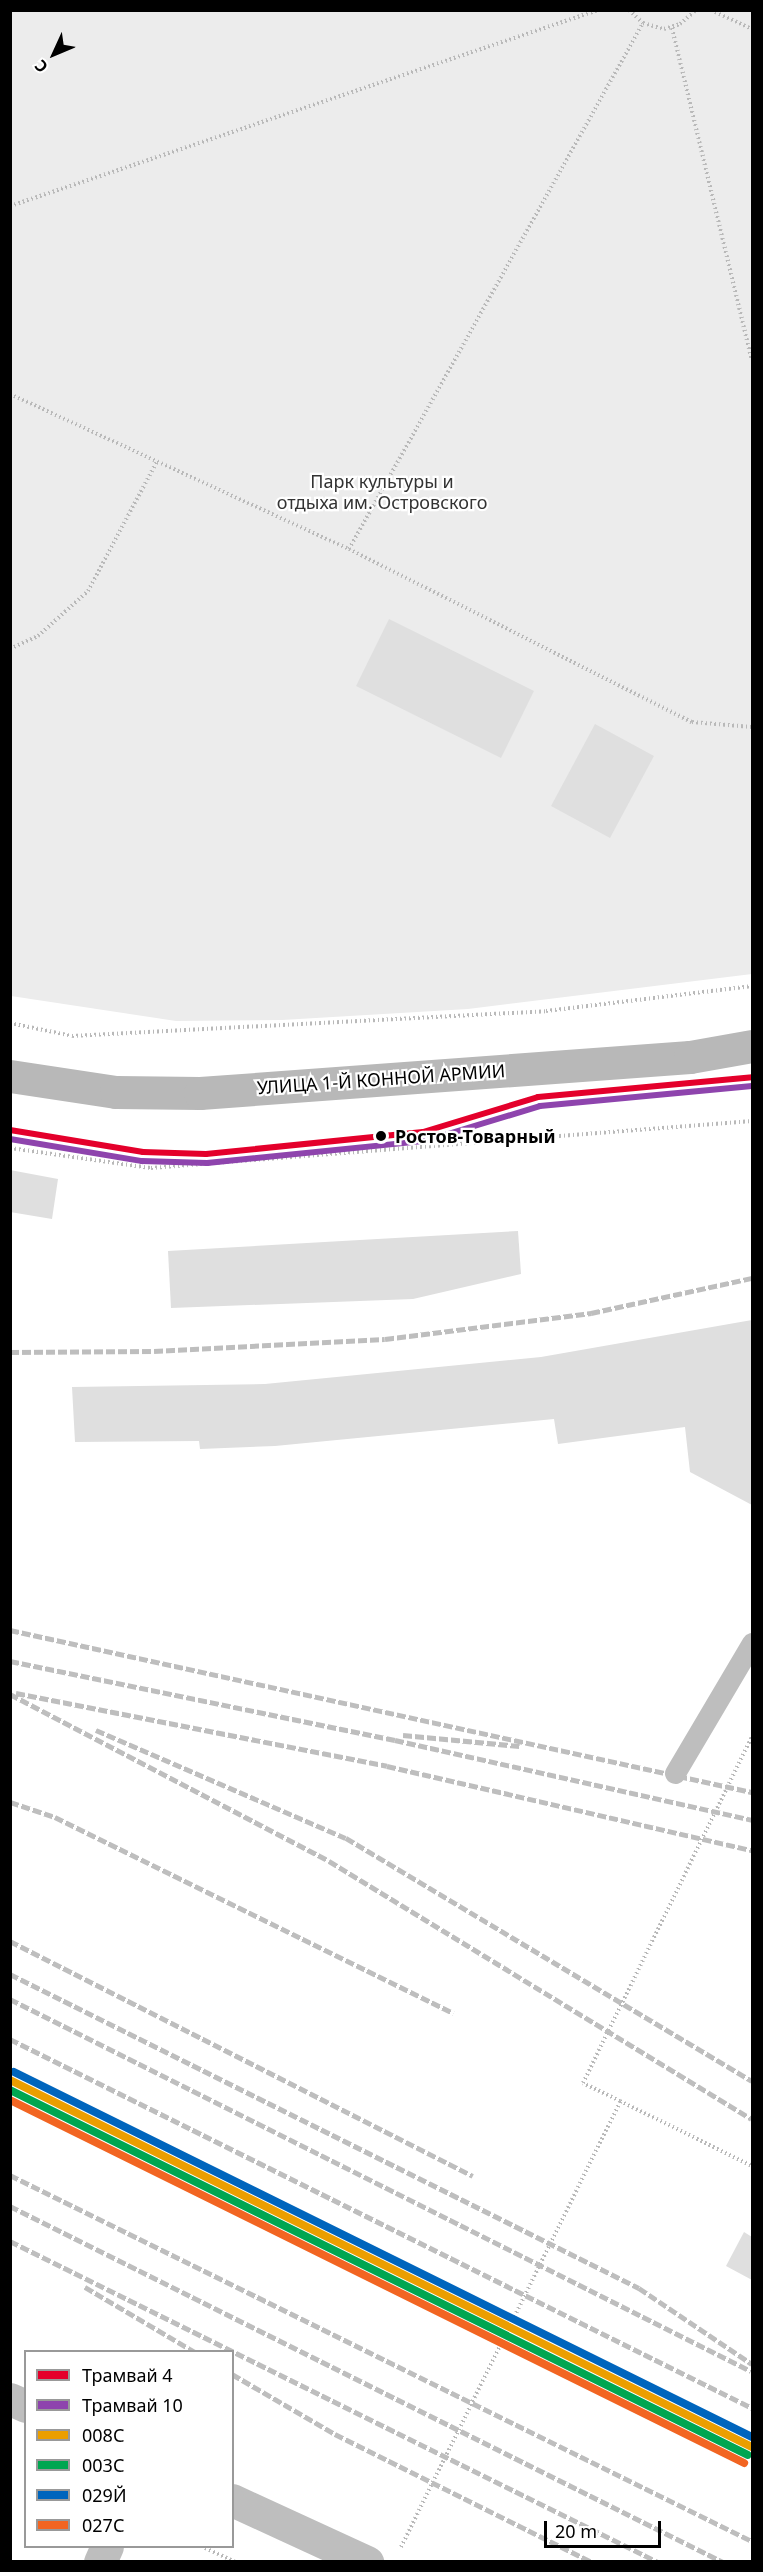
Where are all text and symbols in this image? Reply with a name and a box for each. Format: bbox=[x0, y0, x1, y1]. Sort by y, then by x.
north arrow bbox=[24, 24, 84, 84]
text: С bbox=[30, 55, 53, 78]
park label: Парк культуры и отдыха им. Островского bbox=[277, 471, 487, 514]
street label: УЛИЦА 1-Й КОННОЙ АРМИИ bbox=[256, 1060, 506, 1098]
place label: Ростов-Товарный bbox=[395, 1125, 556, 1147]
marker: Ростов-Товарный bbox=[372, 1127, 390, 1145]
legend bbox=[24, 2350, 234, 2548]
text: Трамвай 4 bbox=[82, 2363, 173, 2387]
text: Трамвай 10 bbox=[82, 2393, 183, 2417]
text: 008С bbox=[82, 2423, 124, 2447]
text: 003С bbox=[82, 2453, 124, 2477]
text: 029Й bbox=[82, 2483, 127, 2507]
scale bar bbox=[547, 2509, 664, 2547]
text: 027С bbox=[82, 2513, 124, 2537]
text: 20 m bbox=[555, 2519, 597, 2543]

